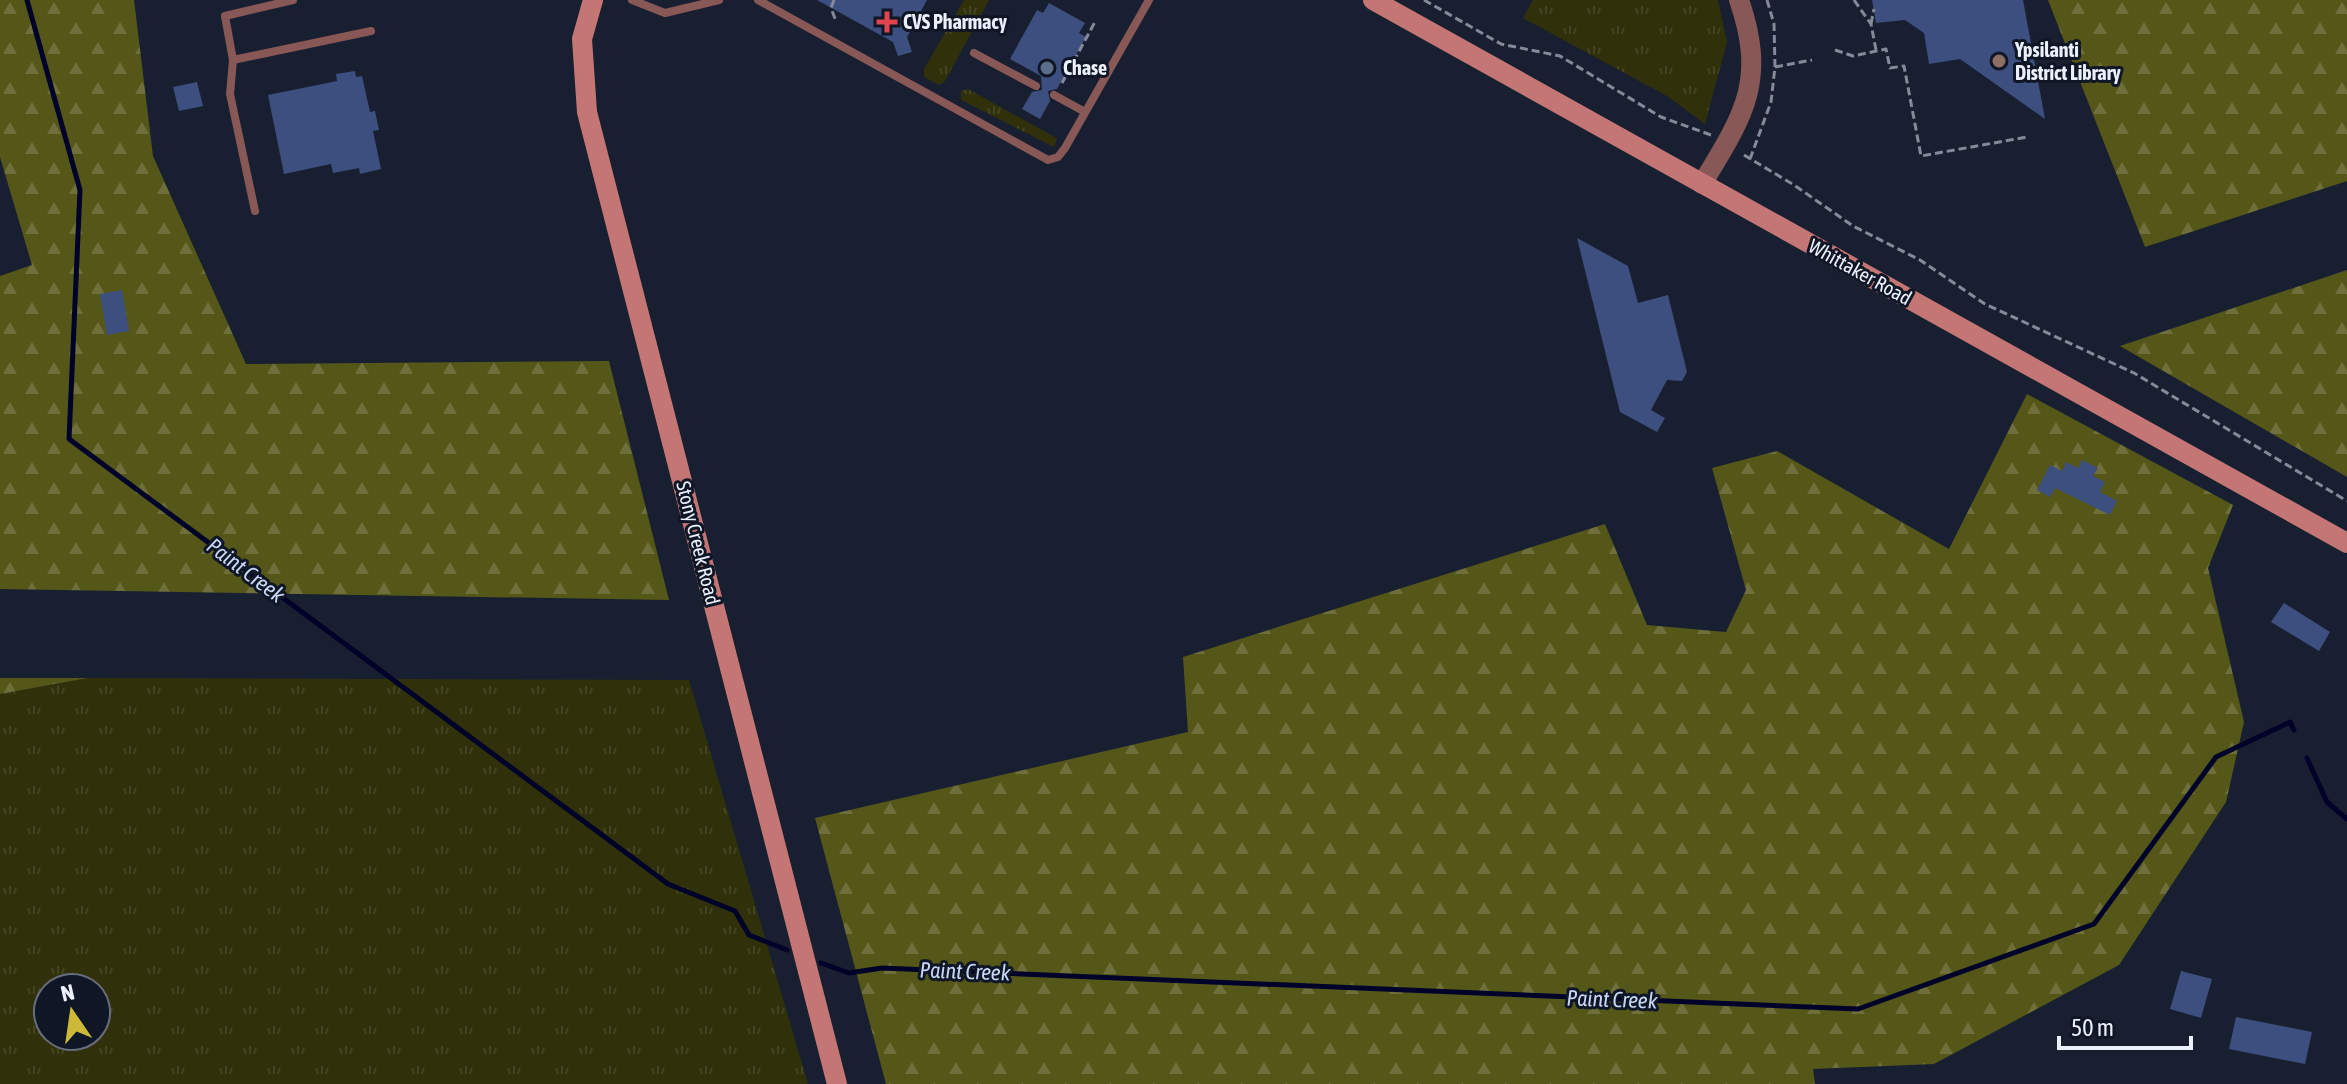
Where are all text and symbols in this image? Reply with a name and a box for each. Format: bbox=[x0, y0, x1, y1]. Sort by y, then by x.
place label: CVS Pharmacy bbox=[903, 10, 1008, 33]
marker: CVS Pharmacy bbox=[878, 13, 896, 31]
place label: Ypsilanti District Library bbox=[2014, 38, 2122, 84]
marker: Ypsilanti District Library bbox=[1990, 52, 2008, 70]
place label: Chase bbox=[1063, 56, 1107, 79]
marker: Chase bbox=[1038, 59, 1056, 77]
street label: Whittaker Road bbox=[1805, 234, 1916, 309]
street label: Stony Creek Road bbox=[672, 479, 725, 607]
water label: Paint Creek bbox=[202, 532, 290, 608]
water label: Paint Creek bbox=[919, 956, 1011, 986]
north arrow bbox=[32, 972, 112, 1052]
text: N bbox=[58, 978, 77, 1007]
water label: Paint Creek bbox=[1566, 984, 1658, 1014]
scale bar bbox=[2059, 1000, 2191, 1050]
text: 50 m bbox=[2071, 1014, 2114, 1041]

